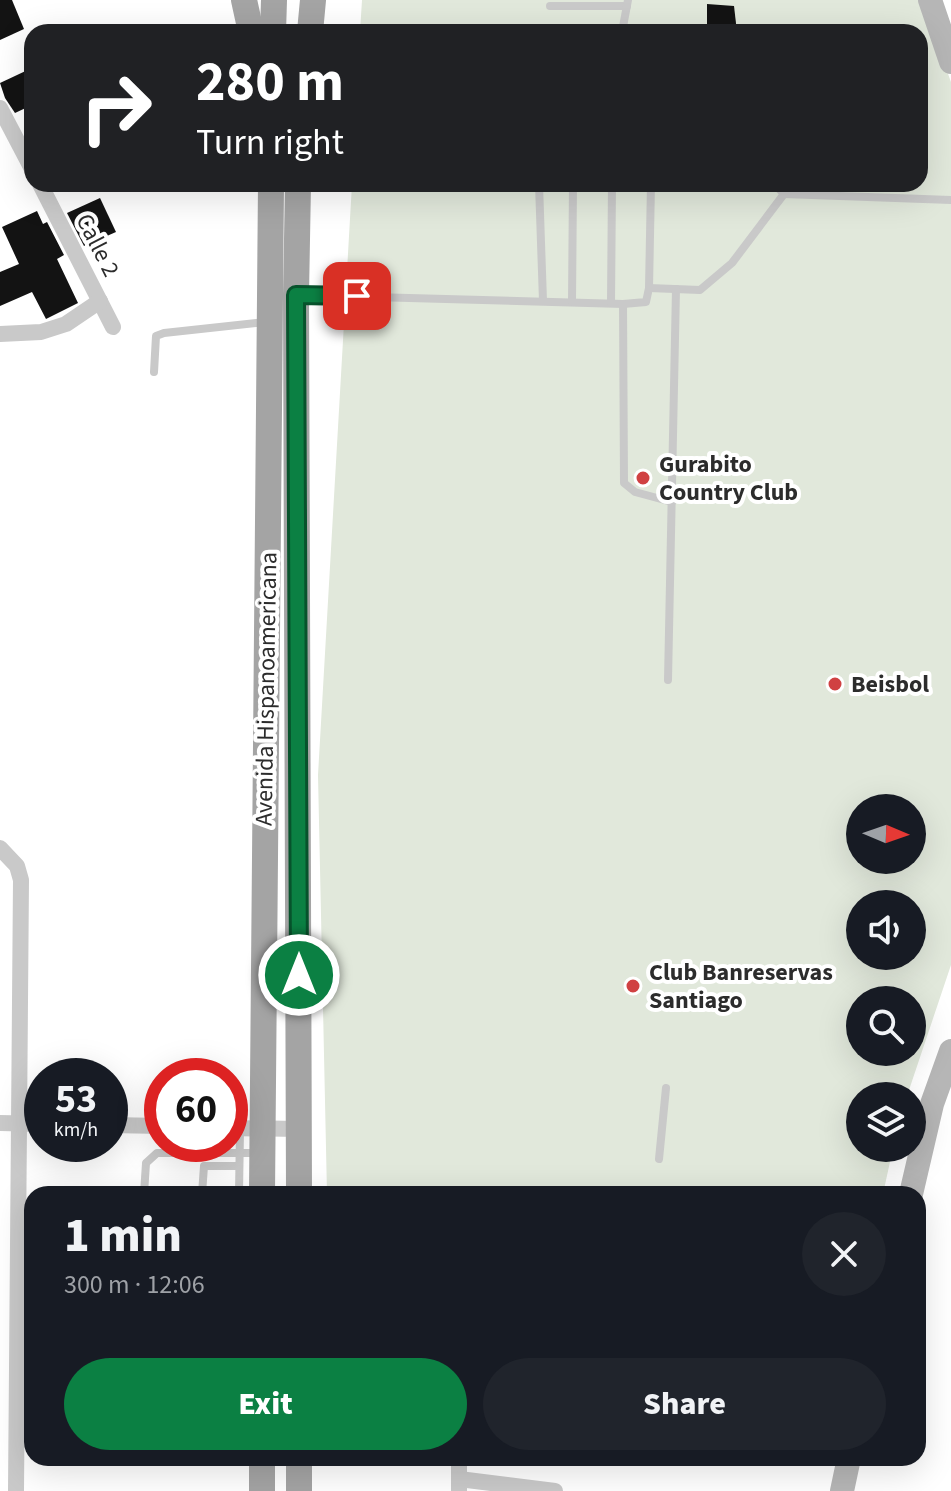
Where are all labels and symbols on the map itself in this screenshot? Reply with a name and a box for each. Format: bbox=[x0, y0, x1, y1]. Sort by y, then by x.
street label: Calle 2 bbox=[67, 208, 128, 283]
pin bbox=[323, 262, 391, 330]
place label: Gurabito Country Club bbox=[659, 447, 798, 510]
marker: Gurabito Country Club bbox=[634, 469, 652, 487]
street label: Avenida Hispanoamericana bbox=[247, 552, 286, 826]
place label: Beisbol bbox=[851, 667, 929, 702]
marker: Beisbol bbox=[826, 675, 844, 693]
north arrow bbox=[846, 794, 926, 874]
position arrow bbox=[257, 933, 341, 1017]
place label: Club Banreservas Santiago bbox=[649, 955, 833, 1018]
marker: Club Banreservas Santiago bbox=[624, 977, 642, 995]
speed limit sign: 60 bbox=[144, 1058, 248, 1162]

